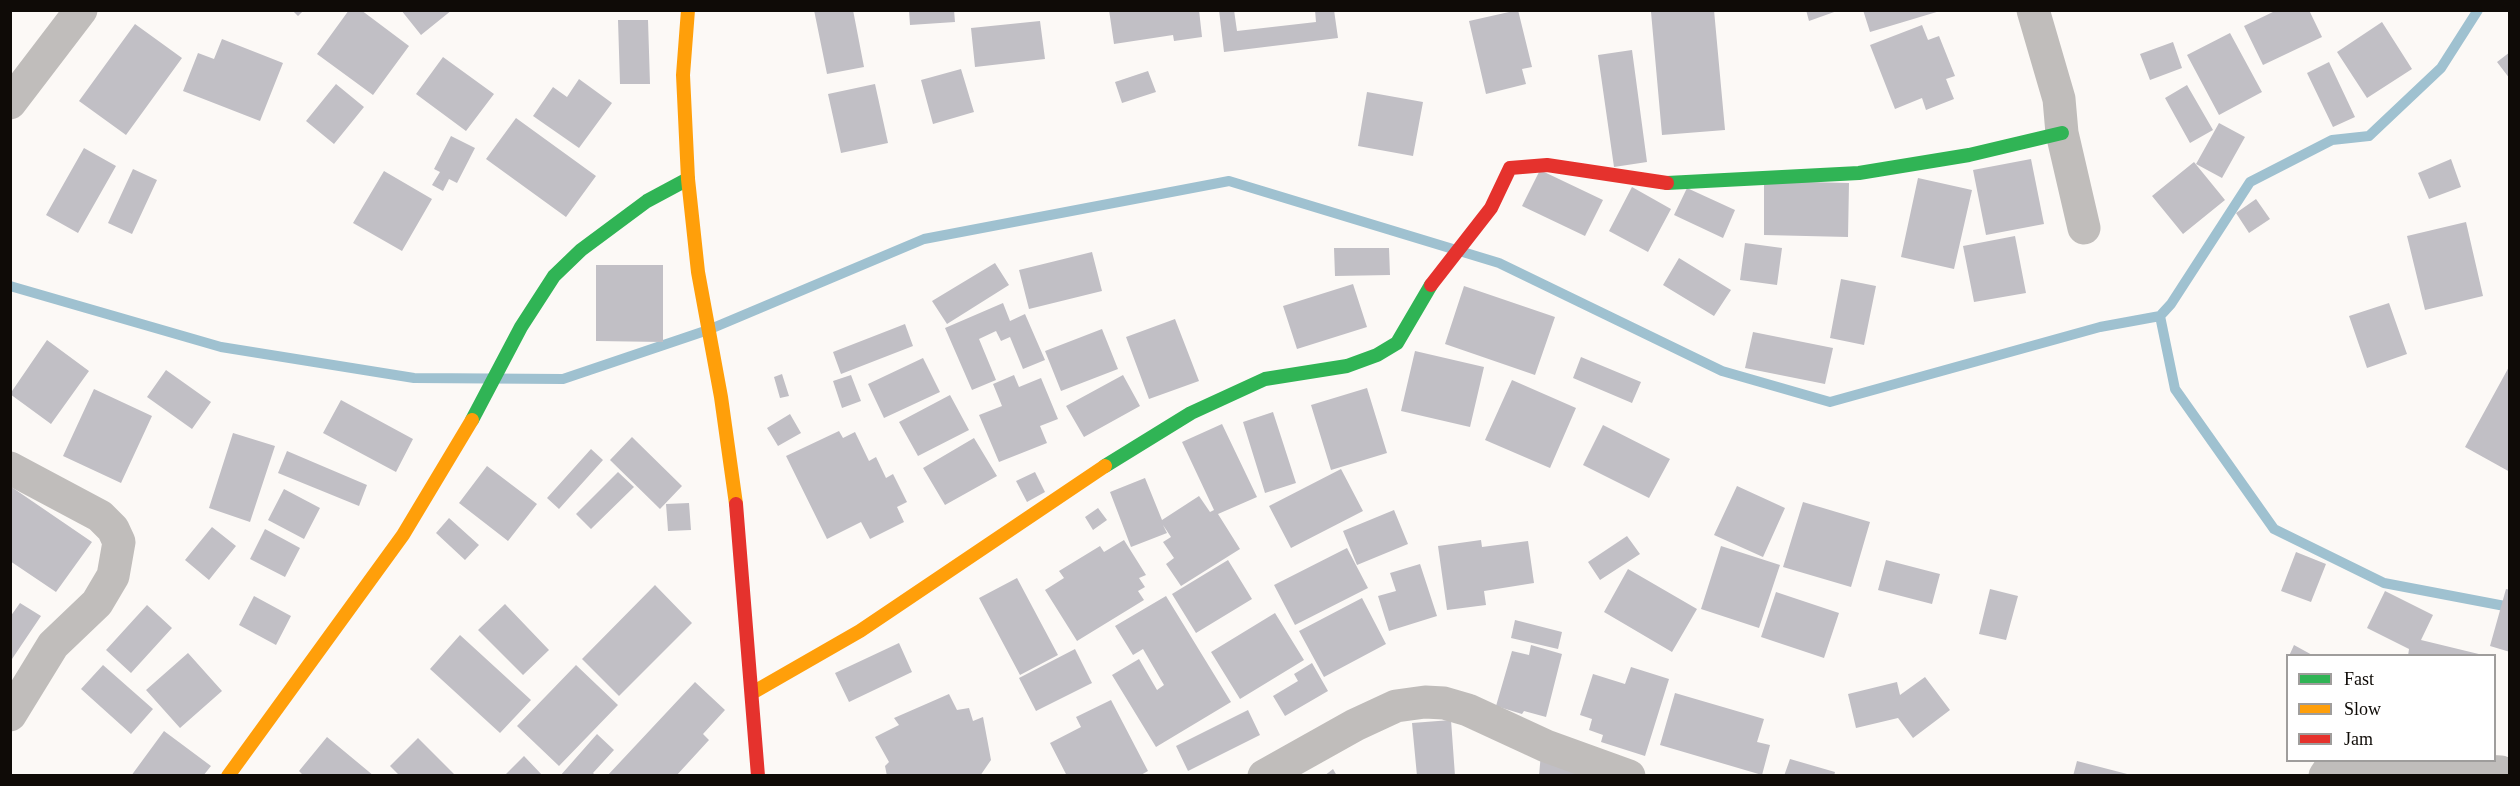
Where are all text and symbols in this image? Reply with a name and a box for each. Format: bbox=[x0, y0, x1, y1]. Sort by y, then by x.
legend bbox=[2286, 654, 2496, 762]
text: Fast bbox=[2344, 669, 2374, 689]
text: Slow bbox=[2344, 699, 2381, 719]
text: Jam bbox=[2344, 729, 2373, 749]

